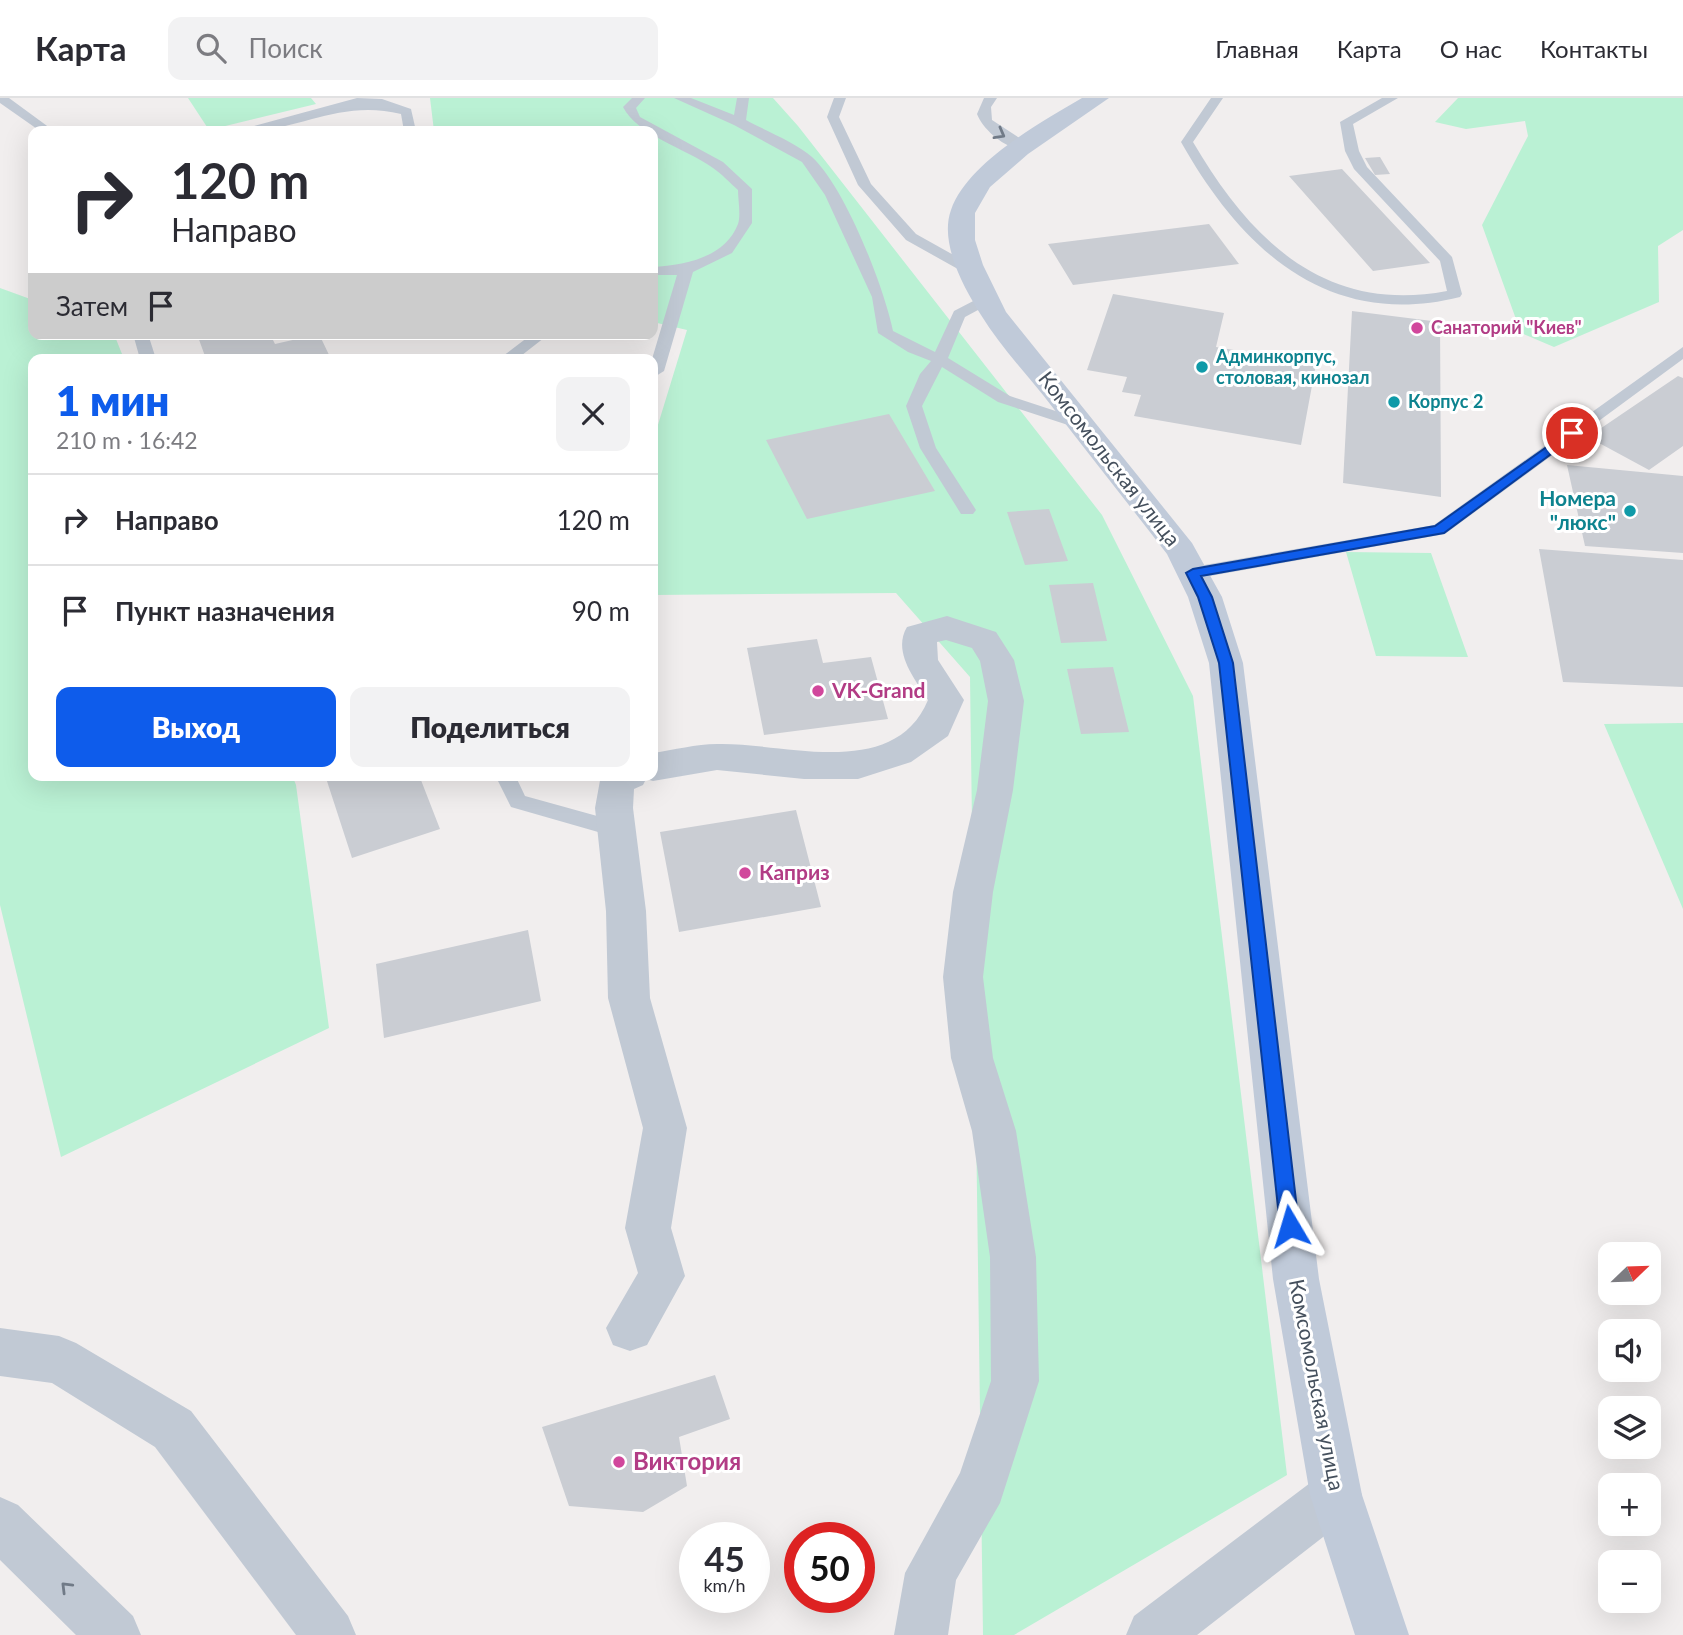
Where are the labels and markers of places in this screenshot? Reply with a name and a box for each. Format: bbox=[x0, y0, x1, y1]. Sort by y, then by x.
place label: Санаторий "Киев" bbox=[1431, 316, 1582, 338]
marker: Санаторий "Киев" bbox=[1409, 320, 1425, 336]
place label: Админкорпус, столовая, кинозал bbox=[1215, 345, 1369, 388]
marker: Админкорпус, столовая, кинозал bbox=[1194, 359, 1210, 375]
place label: Корпус 2 bbox=[1408, 390, 1483, 412]
marker: Корпус 2 bbox=[1386, 394, 1402, 410]
pin bbox=[1542, 403, 1602, 463]
place label: Номера "люкс" bbox=[1539, 485, 1616, 534]
marker: Номера "люкс" bbox=[1622, 503, 1638, 519]
place label: VK-Grand bbox=[831, 677, 925, 702]
marker: VK-Grand bbox=[810, 683, 826, 699]
place label: Каприз bbox=[759, 859, 830, 884]
marker: Каприз bbox=[737, 865, 753, 881]
place label: Виктория bbox=[633, 1446, 741, 1475]
marker: Виктория bbox=[611, 1454, 627, 1470]

